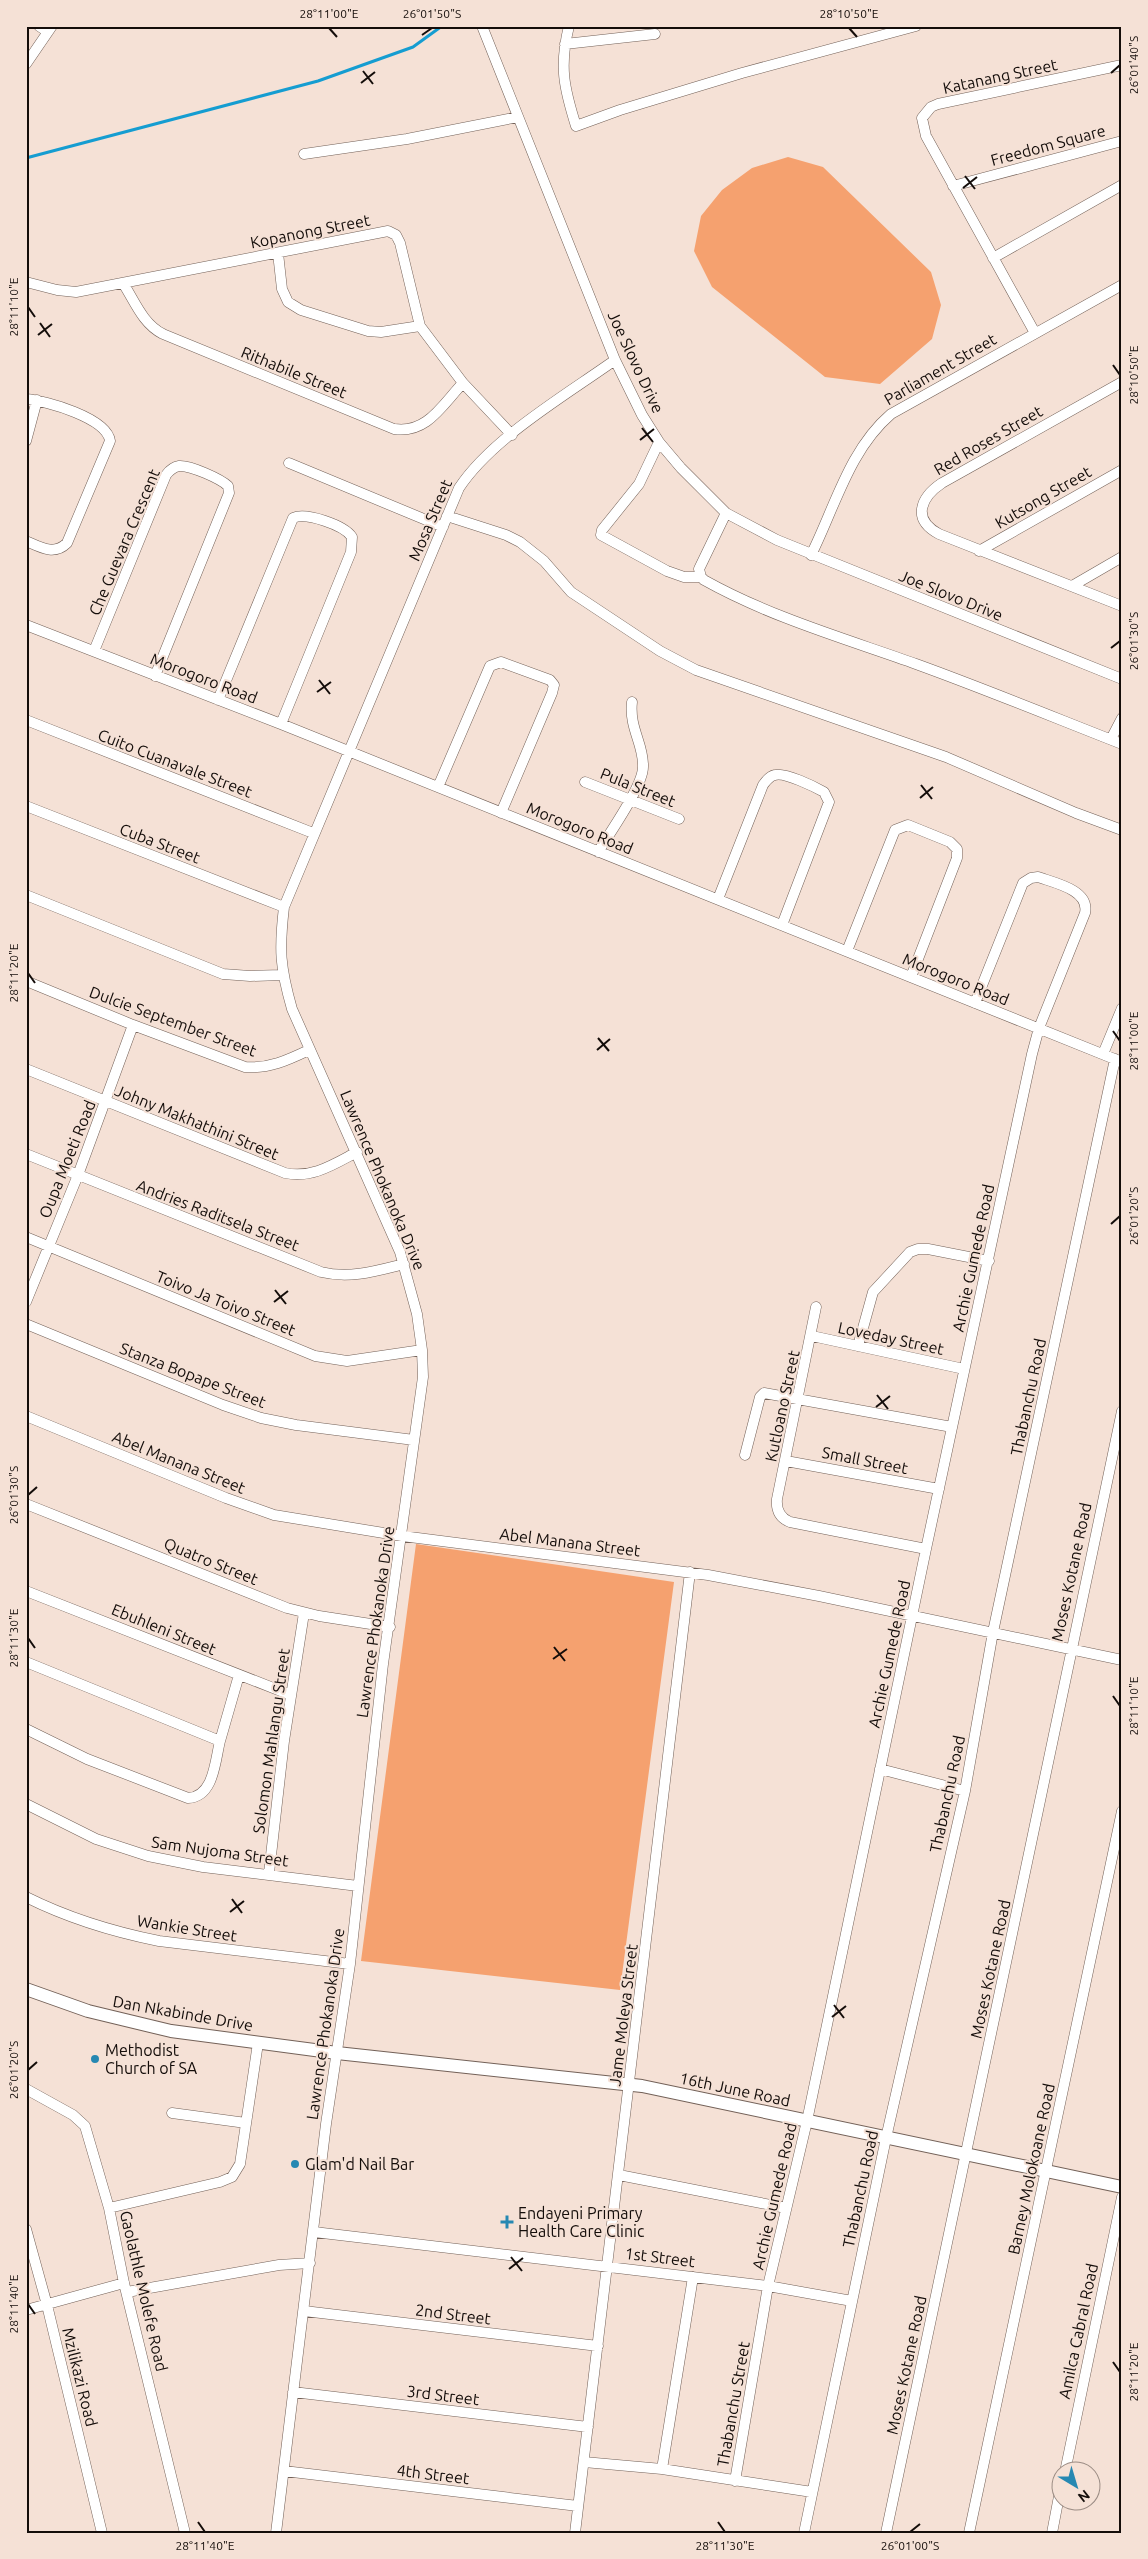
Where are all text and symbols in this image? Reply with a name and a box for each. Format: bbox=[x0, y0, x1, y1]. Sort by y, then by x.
text: 28°11'00"E bbox=[300, 7, 359, 20]
text: 26°01'50"S bbox=[403, 7, 461, 20]
text: 28°10'50"E bbox=[820, 7, 879, 20]
text: 26°01'40"S bbox=[1127, 36, 1140, 94]
street label: Katanang Street bbox=[941, 55, 1060, 97]
street label: Freedom Square bbox=[989, 121, 1107, 169]
street label: Kopanong Street bbox=[249, 210, 372, 251]
text: 28°11'10"E bbox=[7, 277, 20, 336]
street label: Joe Slovo Drive bbox=[605, 308, 667, 416]
street label: Parliament Street bbox=[881, 329, 1000, 408]
street label: Rithabile Street bbox=[239, 343, 350, 402]
text: 28°10'50"E bbox=[1127, 345, 1140, 404]
street label: Red Roses Street bbox=[931, 401, 1046, 478]
street label: Kutsong Street bbox=[992, 462, 1095, 532]
street label: Che Guevara Crescent bbox=[85, 465, 163, 618]
street label: Mosa Street bbox=[405, 476, 456, 563]
street label: Joe Slovo Drive bbox=[897, 566, 1005, 624]
text: 26°01'30"S bbox=[1127, 612, 1140, 670]
street label: Morogoro Road bbox=[148, 649, 260, 707]
street label: Cuito Cuanavale Street bbox=[95, 725, 255, 801]
street label: Pula Street bbox=[598, 764, 679, 810]
street label: Morogoro Road bbox=[524, 798, 636, 858]
street label: Cuba Street bbox=[117, 819, 203, 867]
text: 28°11'20"E bbox=[7, 943, 20, 1002]
street label: Morogoro Road bbox=[900, 949, 1012, 1009]
street label: Dulcie September Street bbox=[87, 982, 260, 1060]
text: 28°11'00"E bbox=[1127, 1011, 1140, 1070]
street label: Johny Makhathini Street bbox=[112, 1081, 282, 1163]
street label: Lawrence Phokanoka Drive bbox=[337, 1088, 429, 1272]
street label: Oupa Moeti Road bbox=[35, 1097, 99, 1221]
street label: Andries Raditsela Street bbox=[134, 1176, 302, 1255]
street label: Archie Gumede Road bbox=[949, 1183, 997, 1333]
text: 26°01'20"S bbox=[1127, 1187, 1140, 1245]
street label: Toivo Ja Toivo Street bbox=[154, 1267, 299, 1339]
street label: Loveday Street bbox=[836, 1318, 946, 1358]
street label: Thabanchu Road bbox=[1007, 1337, 1049, 1457]
street label: Stanza Bopape Street bbox=[117, 1339, 269, 1411]
street label: Kutloano Street bbox=[761, 1348, 803, 1463]
street label: Abel Manana Street bbox=[110, 1427, 249, 1497]
street label: Small Street bbox=[821, 1443, 910, 1477]
text: 26°01'30"S bbox=[7, 1466, 20, 1524]
street label: Moses Kotane Road bbox=[1047, 1501, 1095, 1643]
street label: Abel Manana Street bbox=[499, 1524, 642, 1560]
street label: Lawrence Phokanoka Drive bbox=[353, 1525, 397, 1719]
street label: Quatro Street bbox=[161, 1534, 261, 1588]
street label: Archie Gumede Road bbox=[865, 1579, 913, 1729]
street label: Ebuhleni Street bbox=[109, 1600, 219, 1658]
text: 28°11'30"E bbox=[7, 1608, 20, 1667]
street label: Solomon Mahlangu Street bbox=[249, 1647, 293, 1835]
text: 28°11'10"E bbox=[1127, 1676, 1140, 1735]
street label: Thabanchu Road bbox=[926, 1734, 968, 1854]
street label: Sam Nujoma Street bbox=[150, 1832, 290, 1870]
street label: Moses Kotane Road bbox=[966, 1898, 1014, 2040]
street label: Wankie Street bbox=[136, 1911, 239, 1945]
street label: Lawrence Phokanoka Drive bbox=[303, 1927, 347, 2121]
street label: Jame Moleya Street bbox=[605, 1942, 641, 2087]
street label: Dan Nkabinde Drive bbox=[111, 1992, 255, 2034]
text: 26°01'20"S bbox=[7, 2041, 20, 2099]
place label: Methodist Church of SA bbox=[105, 2041, 198, 2077]
marker: Methodist Church of SA bbox=[89, 2053, 101, 2065]
street label: 16th June Road bbox=[678, 2068, 792, 2110]
street label: Barney Molokoane Road bbox=[1004, 2082, 1058, 2256]
street label: Archie Gumede Road bbox=[748, 2121, 800, 2271]
street label: Thabanchu Road bbox=[839, 2129, 881, 2249]
place label: Glam'd Nail Bar bbox=[305, 2155, 414, 2173]
marker: Glam'd Nail Bar bbox=[289, 2158, 301, 2170]
place label: Endayeni Primary Health Care Clinic bbox=[518, 2204, 645, 2240]
street label: Gaolathle Molefe Road bbox=[117, 2209, 171, 2373]
marker: Endayeni Primary Health Care Clinic bbox=[500, 2215, 514, 2229]
street label: 1st Street bbox=[624, 2244, 697, 2270]
street label: Amilca Cabral Road bbox=[1055, 2262, 1101, 2400]
text: 28°11'40"E bbox=[7, 2274, 20, 2333]
street label: Moses Kotane Road bbox=[882, 2294, 930, 2436]
street label: 2nd Street bbox=[414, 2300, 492, 2328]
street label: Mzilikazi Road bbox=[59, 2326, 101, 2428]
street label: Thabanchu Street bbox=[713, 2339, 753, 2468]
text: 28°11'20"E bbox=[1127, 2342, 1140, 2401]
street label: 3rd Street bbox=[406, 2382, 481, 2408]
street label: 4th Street bbox=[396, 2461, 471, 2487]
north arrow bbox=[1050, 2462, 1100, 2512]
text: N bbox=[1075, 2487, 1093, 2506]
text: 28°11'40"E bbox=[176, 2539, 235, 2552]
text: 28°11'30"E bbox=[696, 2539, 755, 2552]
text: 26°01'00"S bbox=[881, 2539, 939, 2552]

